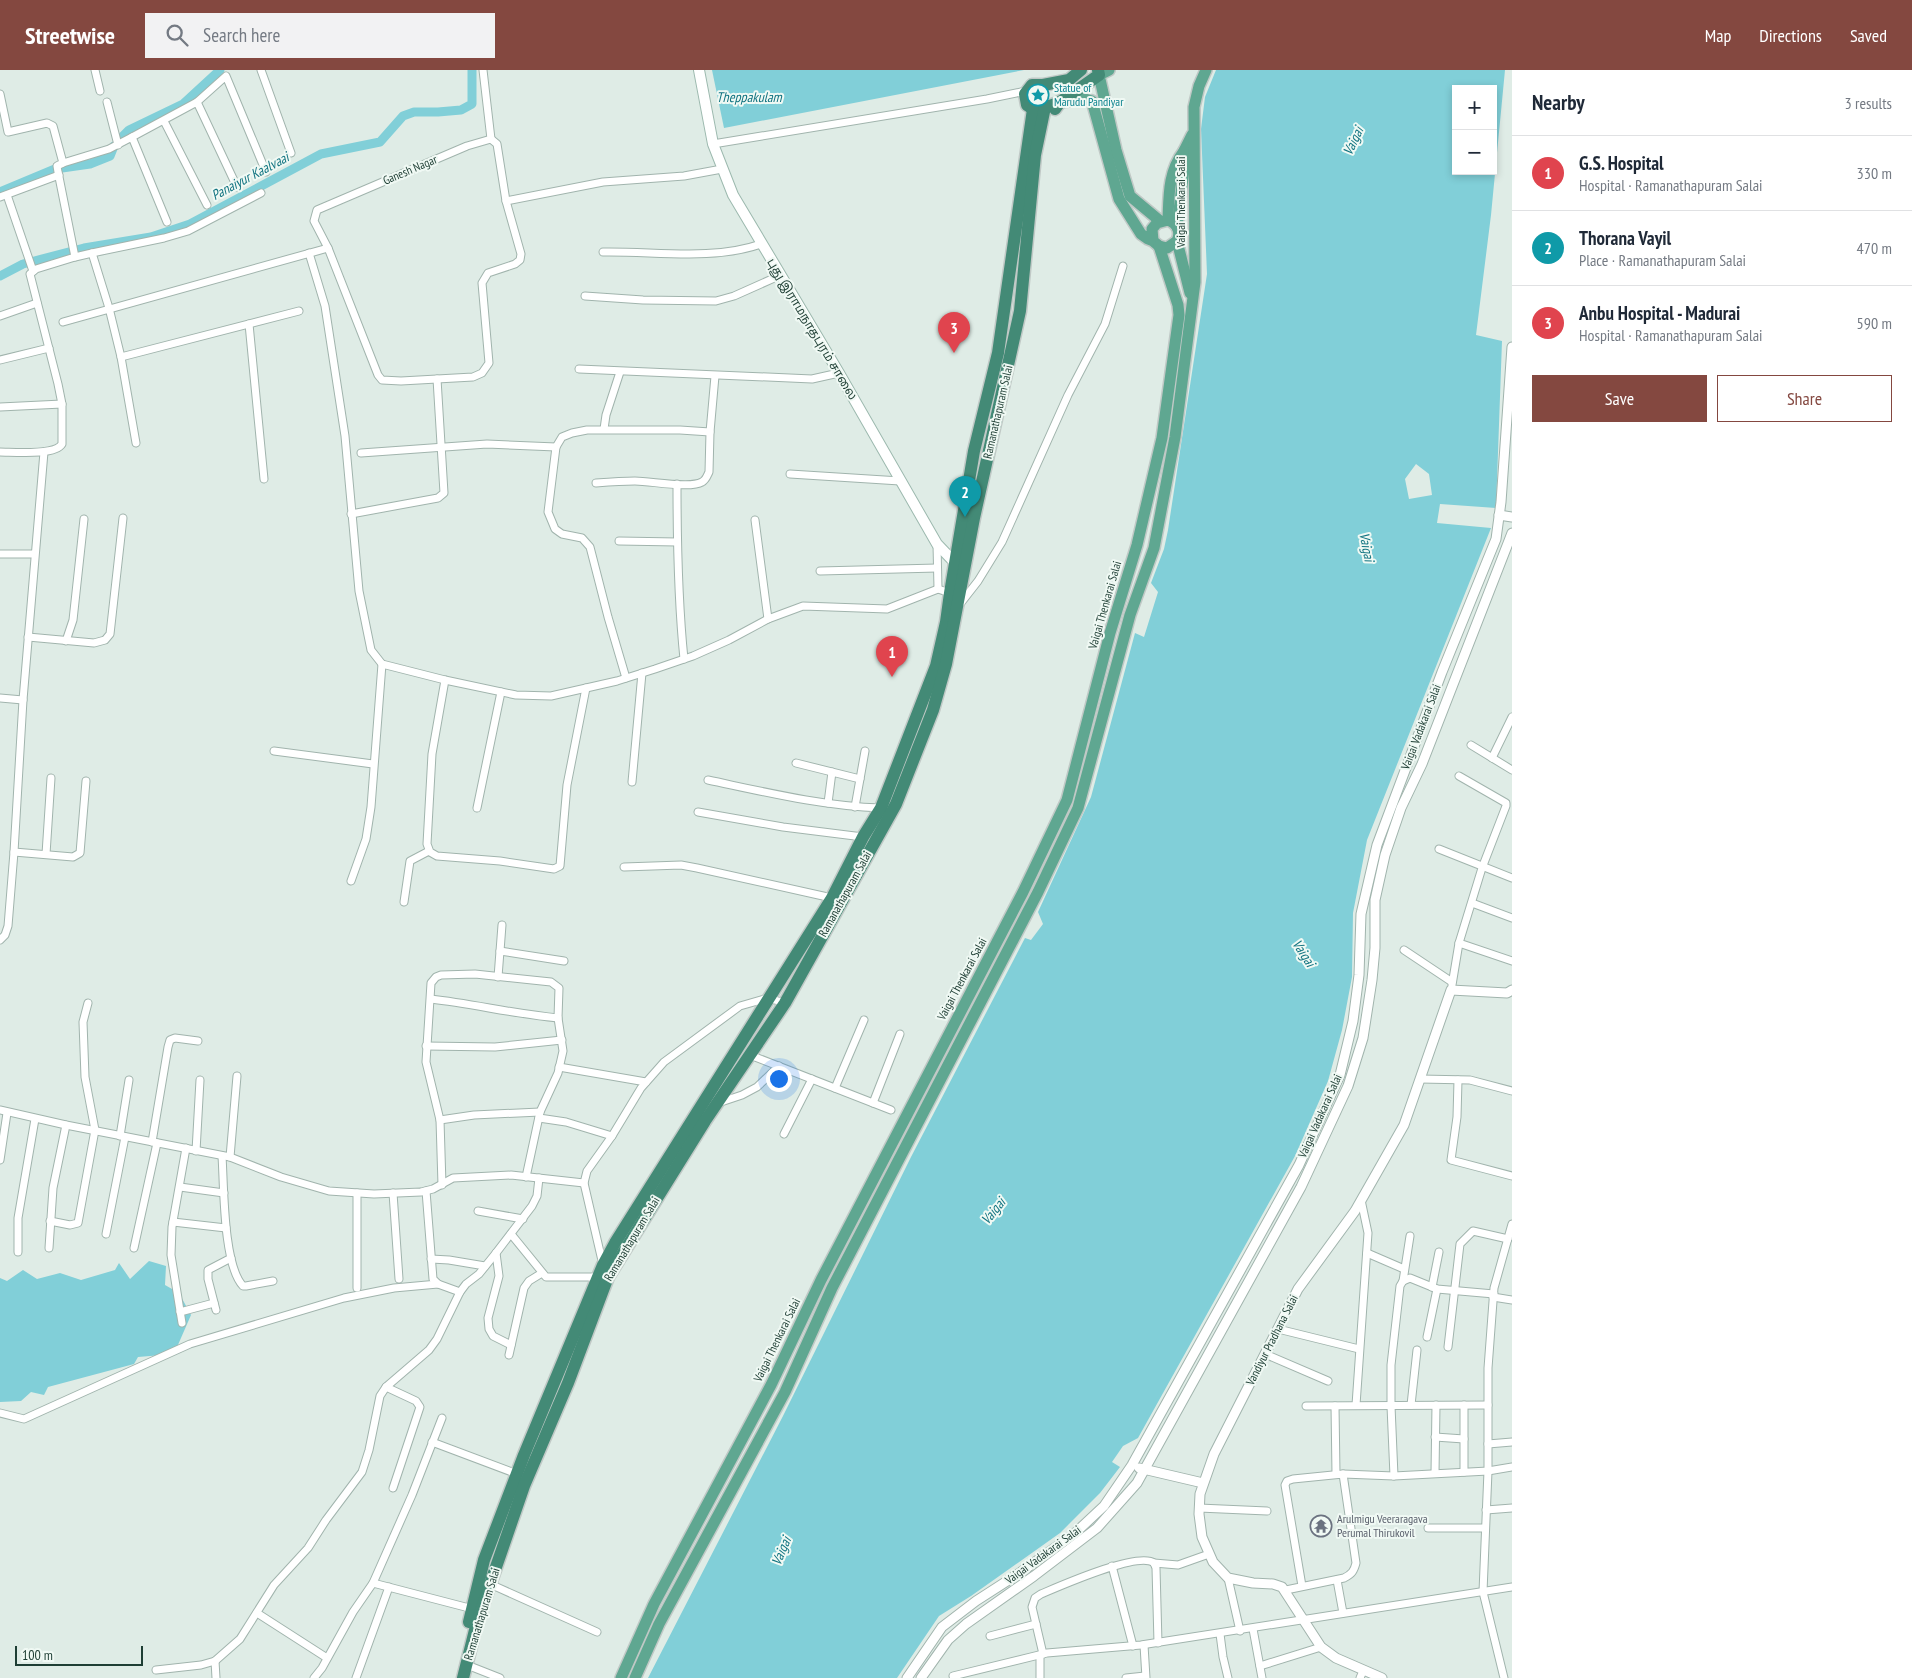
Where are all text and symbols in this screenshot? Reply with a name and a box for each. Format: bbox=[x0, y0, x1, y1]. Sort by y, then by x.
search box bbox=[145, 13, 495, 58]
text: Streetwise bbox=[25, 20, 115, 51]
icon: search bbox=[163, 21, 191, 49]
text: Search here bbox=[203, 23, 280, 47]
text: Map bbox=[1705, 24, 1731, 47]
text: Directions bbox=[1759, 24, 1822, 47]
text: Saved bbox=[1850, 24, 1887, 47]
place label: Statue of Marudu Pandiyar bbox=[1054, 80, 1124, 109]
place icon: Statue of Marudu Pandiyar bbox=[1026, 83, 1050, 107]
map controls bbox=[1452, 85, 1497, 175]
button: + bbox=[1452, 85, 1497, 130]
water label: Theppakulam bbox=[716, 88, 783, 106]
text: Nearby bbox=[1532, 89, 1585, 116]
text: 3 results bbox=[1845, 93, 1892, 113]
water label: Vaigai bbox=[1339, 122, 1368, 158]
button: − bbox=[1452, 130, 1497, 175]
water label: Panaiyur Kaalvaai bbox=[208, 147, 294, 204]
street label: Ganesh Nagar bbox=[380, 151, 440, 188]
text: G.S. Hospital bbox=[1579, 151, 1664, 175]
street label: Vaigai Thenkarai Salai bbox=[1173, 157, 1188, 249]
text: 1 bbox=[1544, 163, 1552, 183]
text: 330 m bbox=[1857, 163, 1892, 183]
text: Hospital · Ramanathapuram Salai bbox=[1579, 175, 1763, 195]
text: Thorana Vayil bbox=[1579, 226, 1671, 250]
text: 2 bbox=[1544, 238, 1552, 258]
text: 470 m bbox=[1857, 238, 1892, 258]
text: Place · Ramanathapuram Salai bbox=[1579, 250, 1746, 270]
street label: புது இராமநாதபுரம் சாலை bbox=[763, 255, 861, 403]
text: Anbu Hospital - Madurai bbox=[1579, 301, 1740, 325]
pin: 3 bbox=[938, 312, 970, 353]
text: 3 bbox=[1544, 313, 1552, 333]
text: 590 m bbox=[1857, 313, 1892, 333]
text: Hospital · Ramanathapuram Salai bbox=[1579, 325, 1763, 345]
street label: Ramanathapuram Salai bbox=[979, 364, 1016, 460]
button: Save bbox=[1532, 375, 1707, 422]
button: Share bbox=[1717, 375, 1892, 422]
pin: 2 bbox=[949, 476, 981, 517]
water label: Vaigai bbox=[1355, 531, 1379, 565]
street label: Vaigai Thenkarai Salai bbox=[1084, 559, 1124, 652]
pin: 1 bbox=[876, 636, 908, 677]
street label: Vaigai Vadakarai Salai bbox=[1397, 682, 1444, 772]
street label: Ramanathapuram Salai bbox=[815, 848, 874, 939]
street label: Vaigai Thenkarai Salai bbox=[933, 935, 990, 1023]
water label: Vaigai bbox=[1288, 936, 1321, 972]
your location bbox=[766, 1066, 792, 1092]
street label: Vaigai Vadakarai Salai bbox=[1294, 1072, 1345, 1161]
water label: Vaigai bbox=[977, 1192, 1010, 1228]
street label: Ramanathapuram Salai bbox=[601, 1194, 663, 1284]
street label: Vandiyur Pradhana Salai bbox=[1242, 1292, 1301, 1388]
street label: Vaigai Thenkarai Salai bbox=[749, 1296, 803, 1385]
place label: Arulmigu Veeraragava Perumal Thirukovil bbox=[1337, 1511, 1428, 1540]
temple icon: Arulmigu Veeraragava Perumal Thirukovil bbox=[1309, 1514, 1333, 1538]
street label: Vaigai Vadakarai Salai bbox=[1001, 1522, 1084, 1588]
water label: Vaigai bbox=[767, 1532, 796, 1568]
street label: Ramanathapuram Salai bbox=[460, 1566, 503, 1662]
scale bar bbox=[15, 1643, 142, 1666]
text: 100 m bbox=[22, 1646, 53, 1664]

